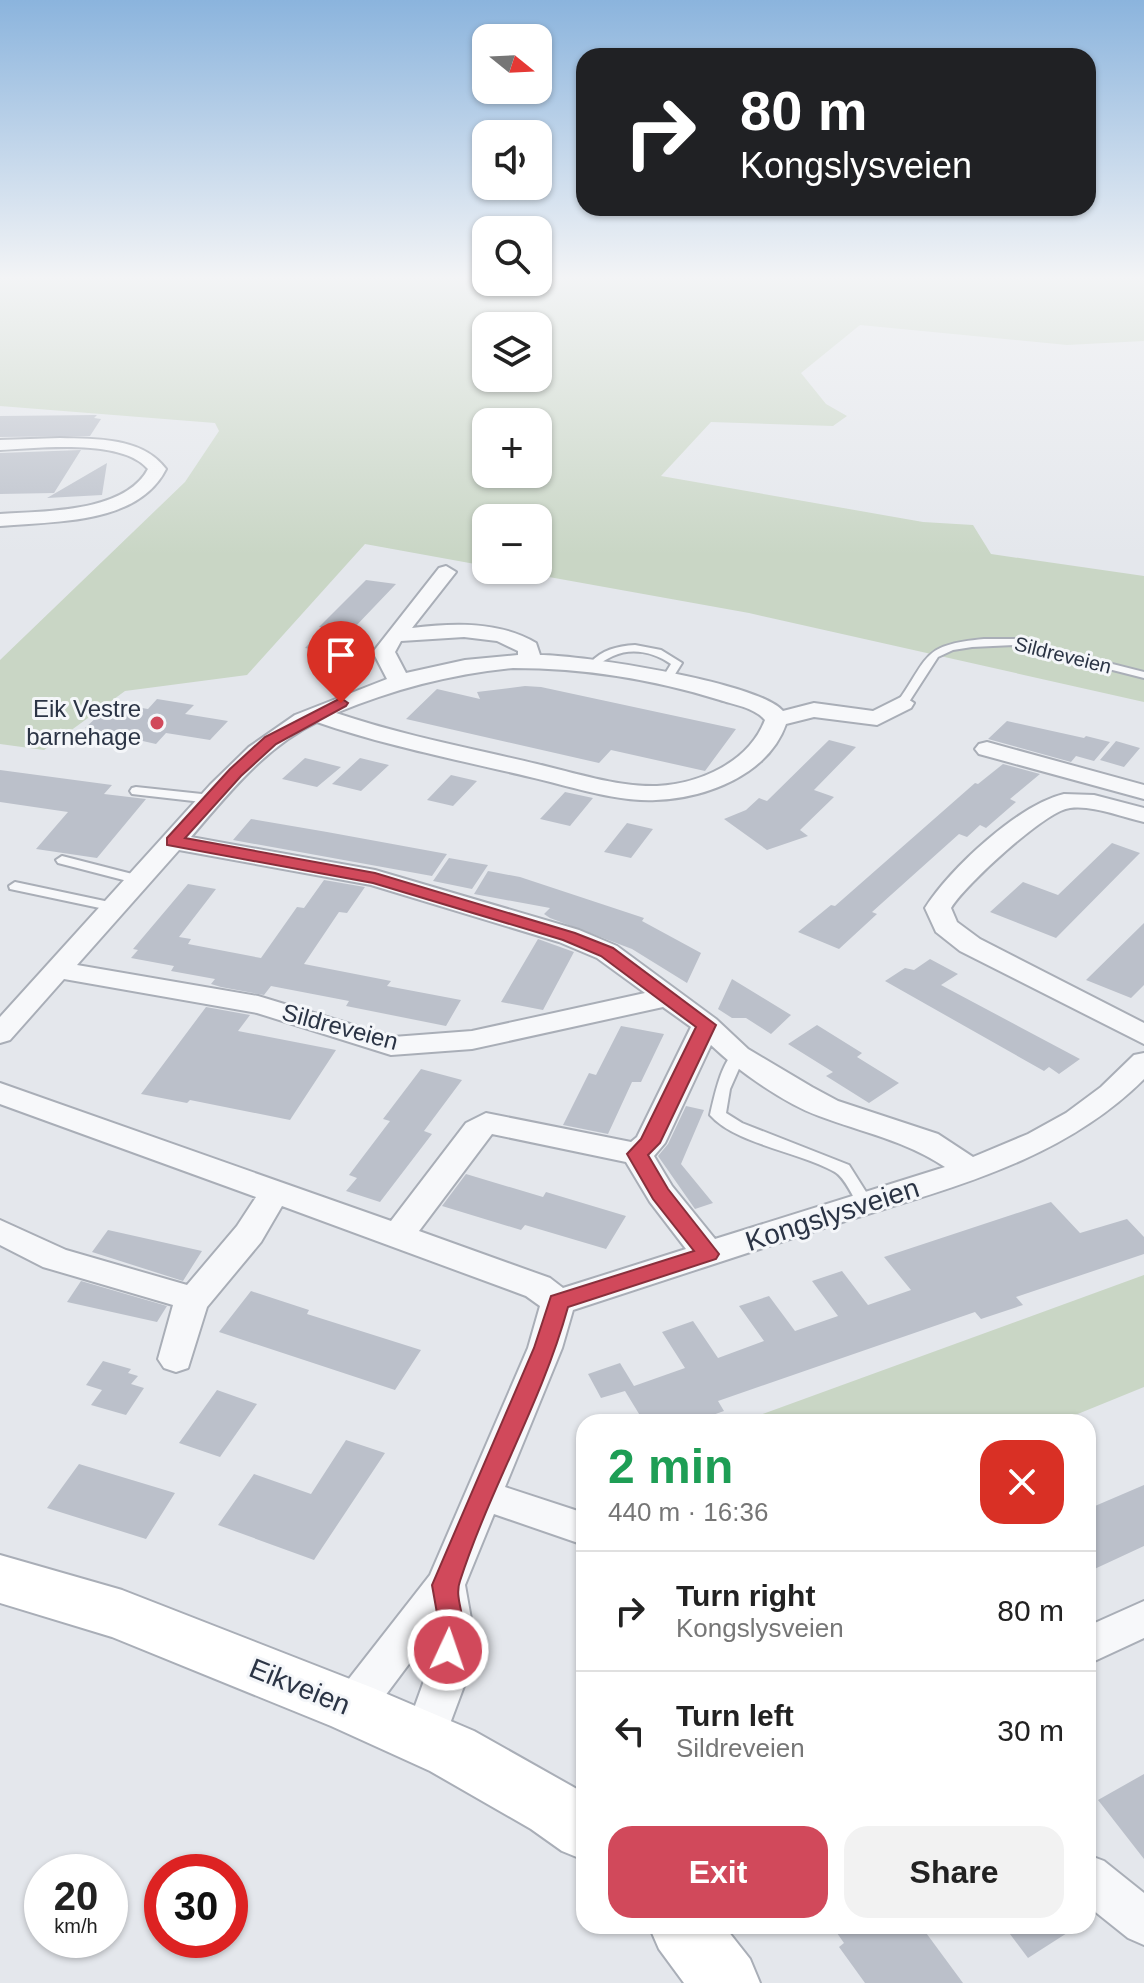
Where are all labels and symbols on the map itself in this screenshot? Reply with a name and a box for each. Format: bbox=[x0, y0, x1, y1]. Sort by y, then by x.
north arrow bbox=[472, 24, 552, 104]
pin bbox=[307, 621, 375, 703]
street label: Sildreveien bbox=[1012, 632, 1114, 678]
place label: Eik Vestre barnehage bbox=[26, 695, 141, 750]
marker: Eik Vestre barnehage bbox=[148, 714, 166, 732]
street label: Sildreveien bbox=[279, 998, 401, 1055]
street label: Kongslysveien bbox=[742, 1172, 923, 1257]
position arrow bbox=[406, 1608, 490, 1692]
street label: Eikveien bbox=[245, 1652, 355, 1721]
speed limit sign: 30 bbox=[144, 1854, 248, 1958]

